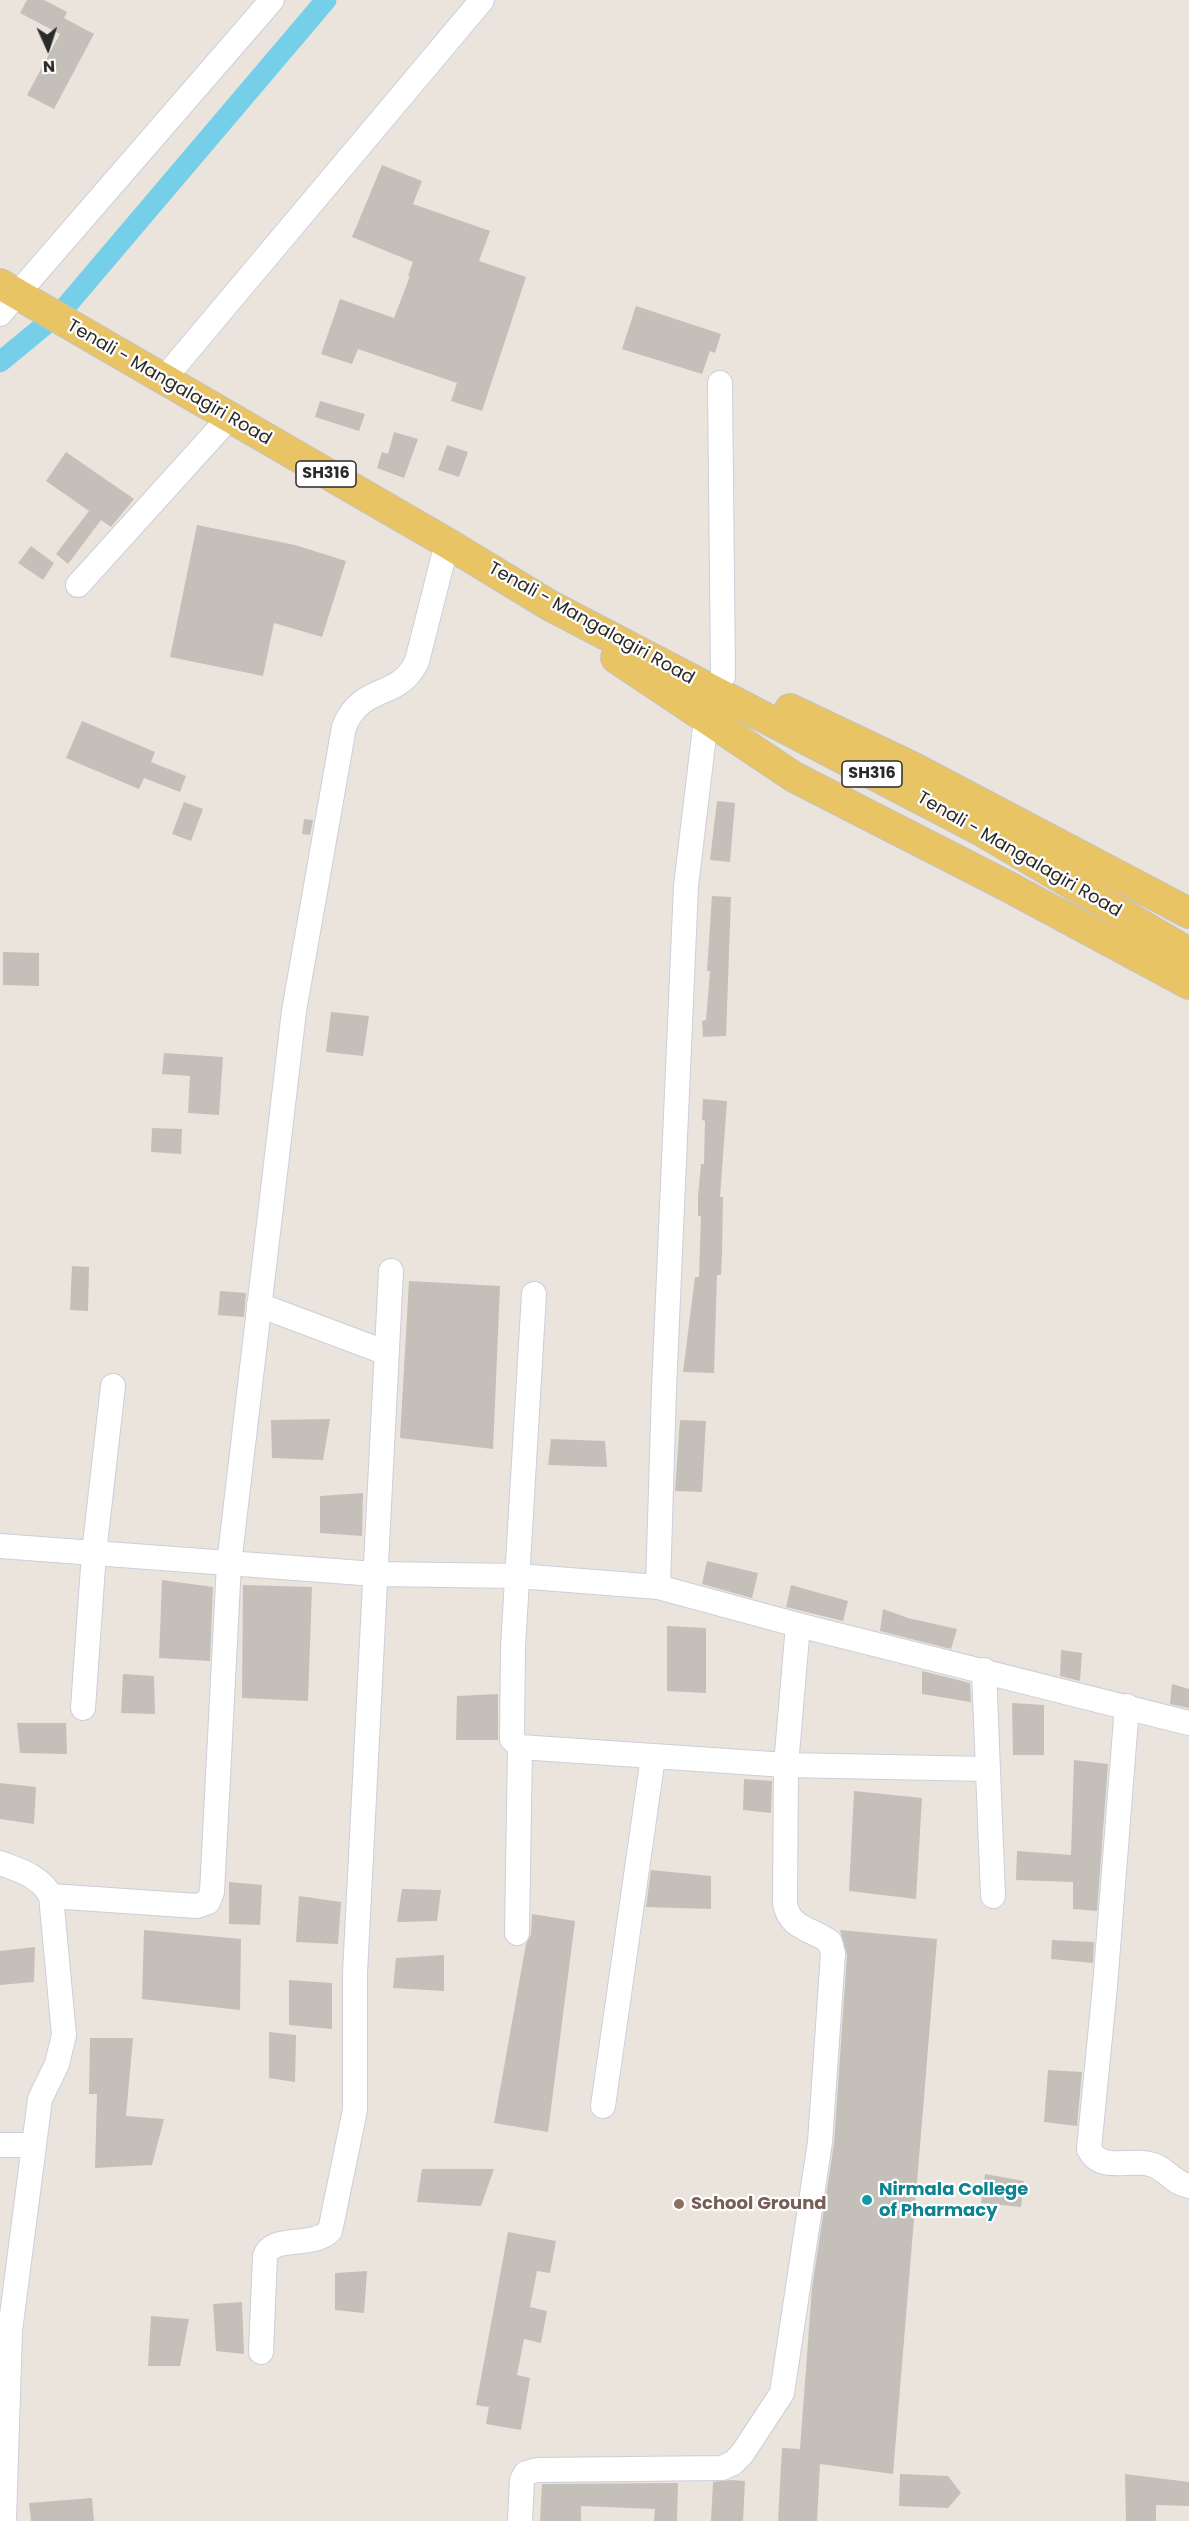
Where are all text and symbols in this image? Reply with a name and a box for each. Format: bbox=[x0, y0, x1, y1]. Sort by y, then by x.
north arrow bbox=[18, 18, 78, 78]
text: N bbox=[42, 55, 56, 78]
street label: Tenali - Mangalagiri Road bbox=[63, 316, 275, 450]
road number: SH316 bbox=[296, 461, 356, 487]
street label: Tenali - Mangalagiri Road bbox=[484, 558, 698, 690]
road number: SH316 bbox=[842, 761, 902, 787]
street label: Tenali - Mangalagiri Road bbox=[913, 788, 1125, 922]
place label: Nirmala College of Pharmacy bbox=[879, 2179, 1028, 2222]
place label: School Ground bbox=[691, 2193, 827, 2215]
marker: Nirmala College of Pharmacy bbox=[860, 2193, 874, 2207]
marker: School Ground bbox=[672, 2197, 686, 2211]

